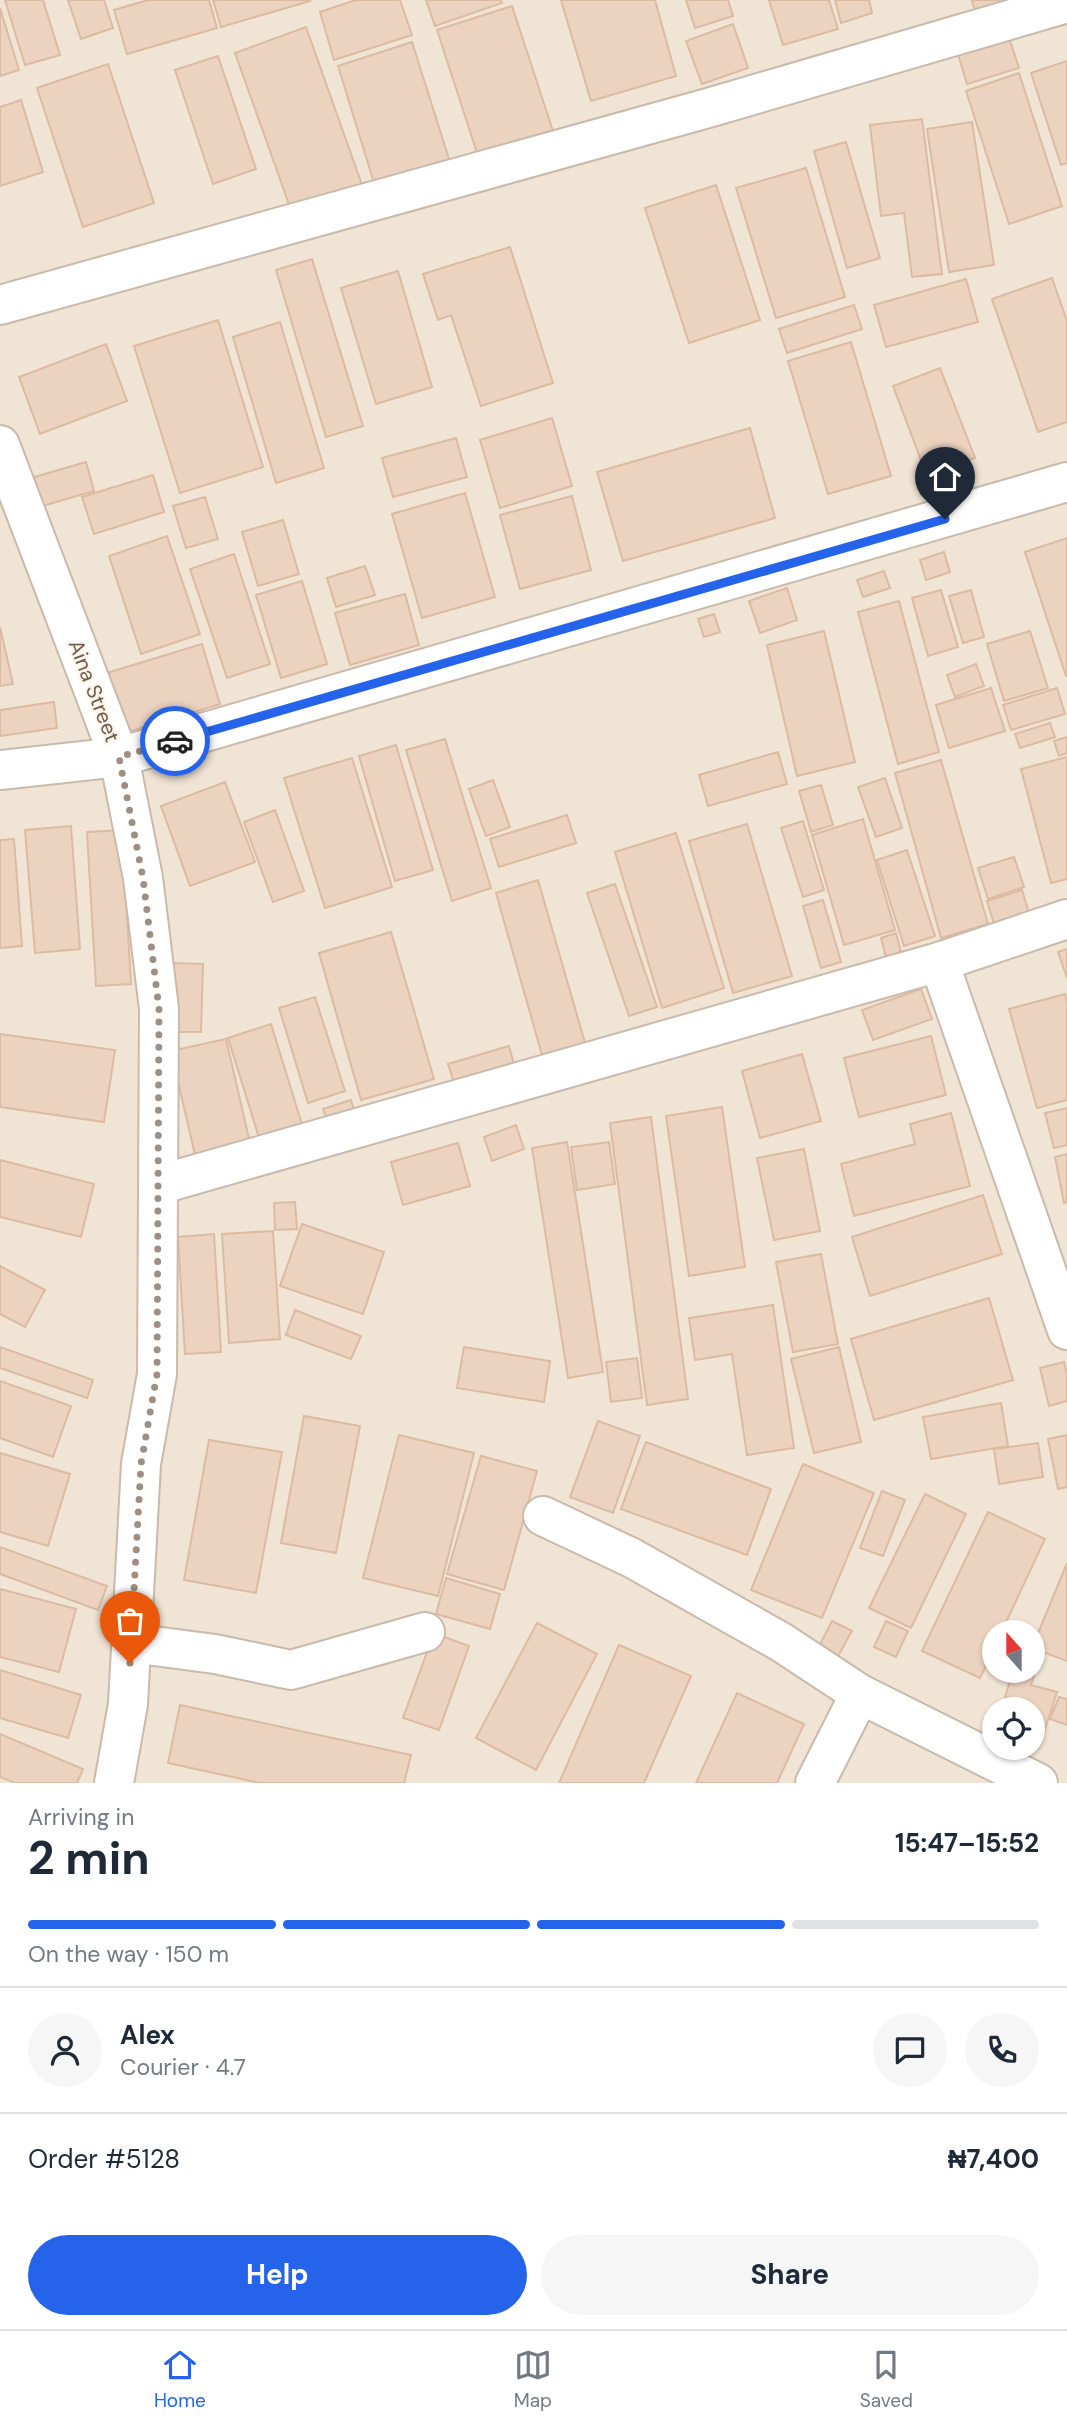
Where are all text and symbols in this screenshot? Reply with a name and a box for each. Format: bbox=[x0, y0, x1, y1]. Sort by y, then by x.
pin bbox=[915, 447, 975, 519]
icon: home bbox=[926, 458, 964, 496]
street label: Aina Street bbox=[62, 636, 126, 746]
courier bbox=[140, 706, 210, 776]
icon: car bbox=[156, 722, 194, 760]
pin bbox=[100, 1591, 160, 1663]
icon: bag bbox=[111, 1602, 149, 1640]
north arrow bbox=[982, 1620, 1045, 1684]
map controls bbox=[982, 1620, 1045, 1760]
button: locate bbox=[982, 1697, 1045, 1760]
text: Arriving in bbox=[28, 1802, 134, 1832]
text: 15:47–15:52 bbox=[895, 1826, 1039, 1860]
text: 2 min bbox=[28, 1828, 150, 1888]
text: On the way · 150 m bbox=[28, 1939, 229, 1969]
button: person bbox=[28, 2013, 102, 2087]
button: chat bbox=[873, 2013, 947, 2087]
button: phone bbox=[965, 2013, 1039, 2087]
text: Alex bbox=[120, 2018, 175, 2052]
text: Courier · 4.7 bbox=[120, 2052, 246, 2082]
text: Order #5128 bbox=[28, 2142, 180, 2176]
text: ₦7,400 bbox=[948, 2142, 1039, 2176]
button: Help bbox=[28, 2235, 527, 2315]
button: Share bbox=[541, 2235, 1039, 2315]
tab: Home bbox=[154, 2346, 206, 2413]
tab: Map bbox=[514, 2346, 552, 2413]
tab: Saved bbox=[860, 2346, 913, 2413]

